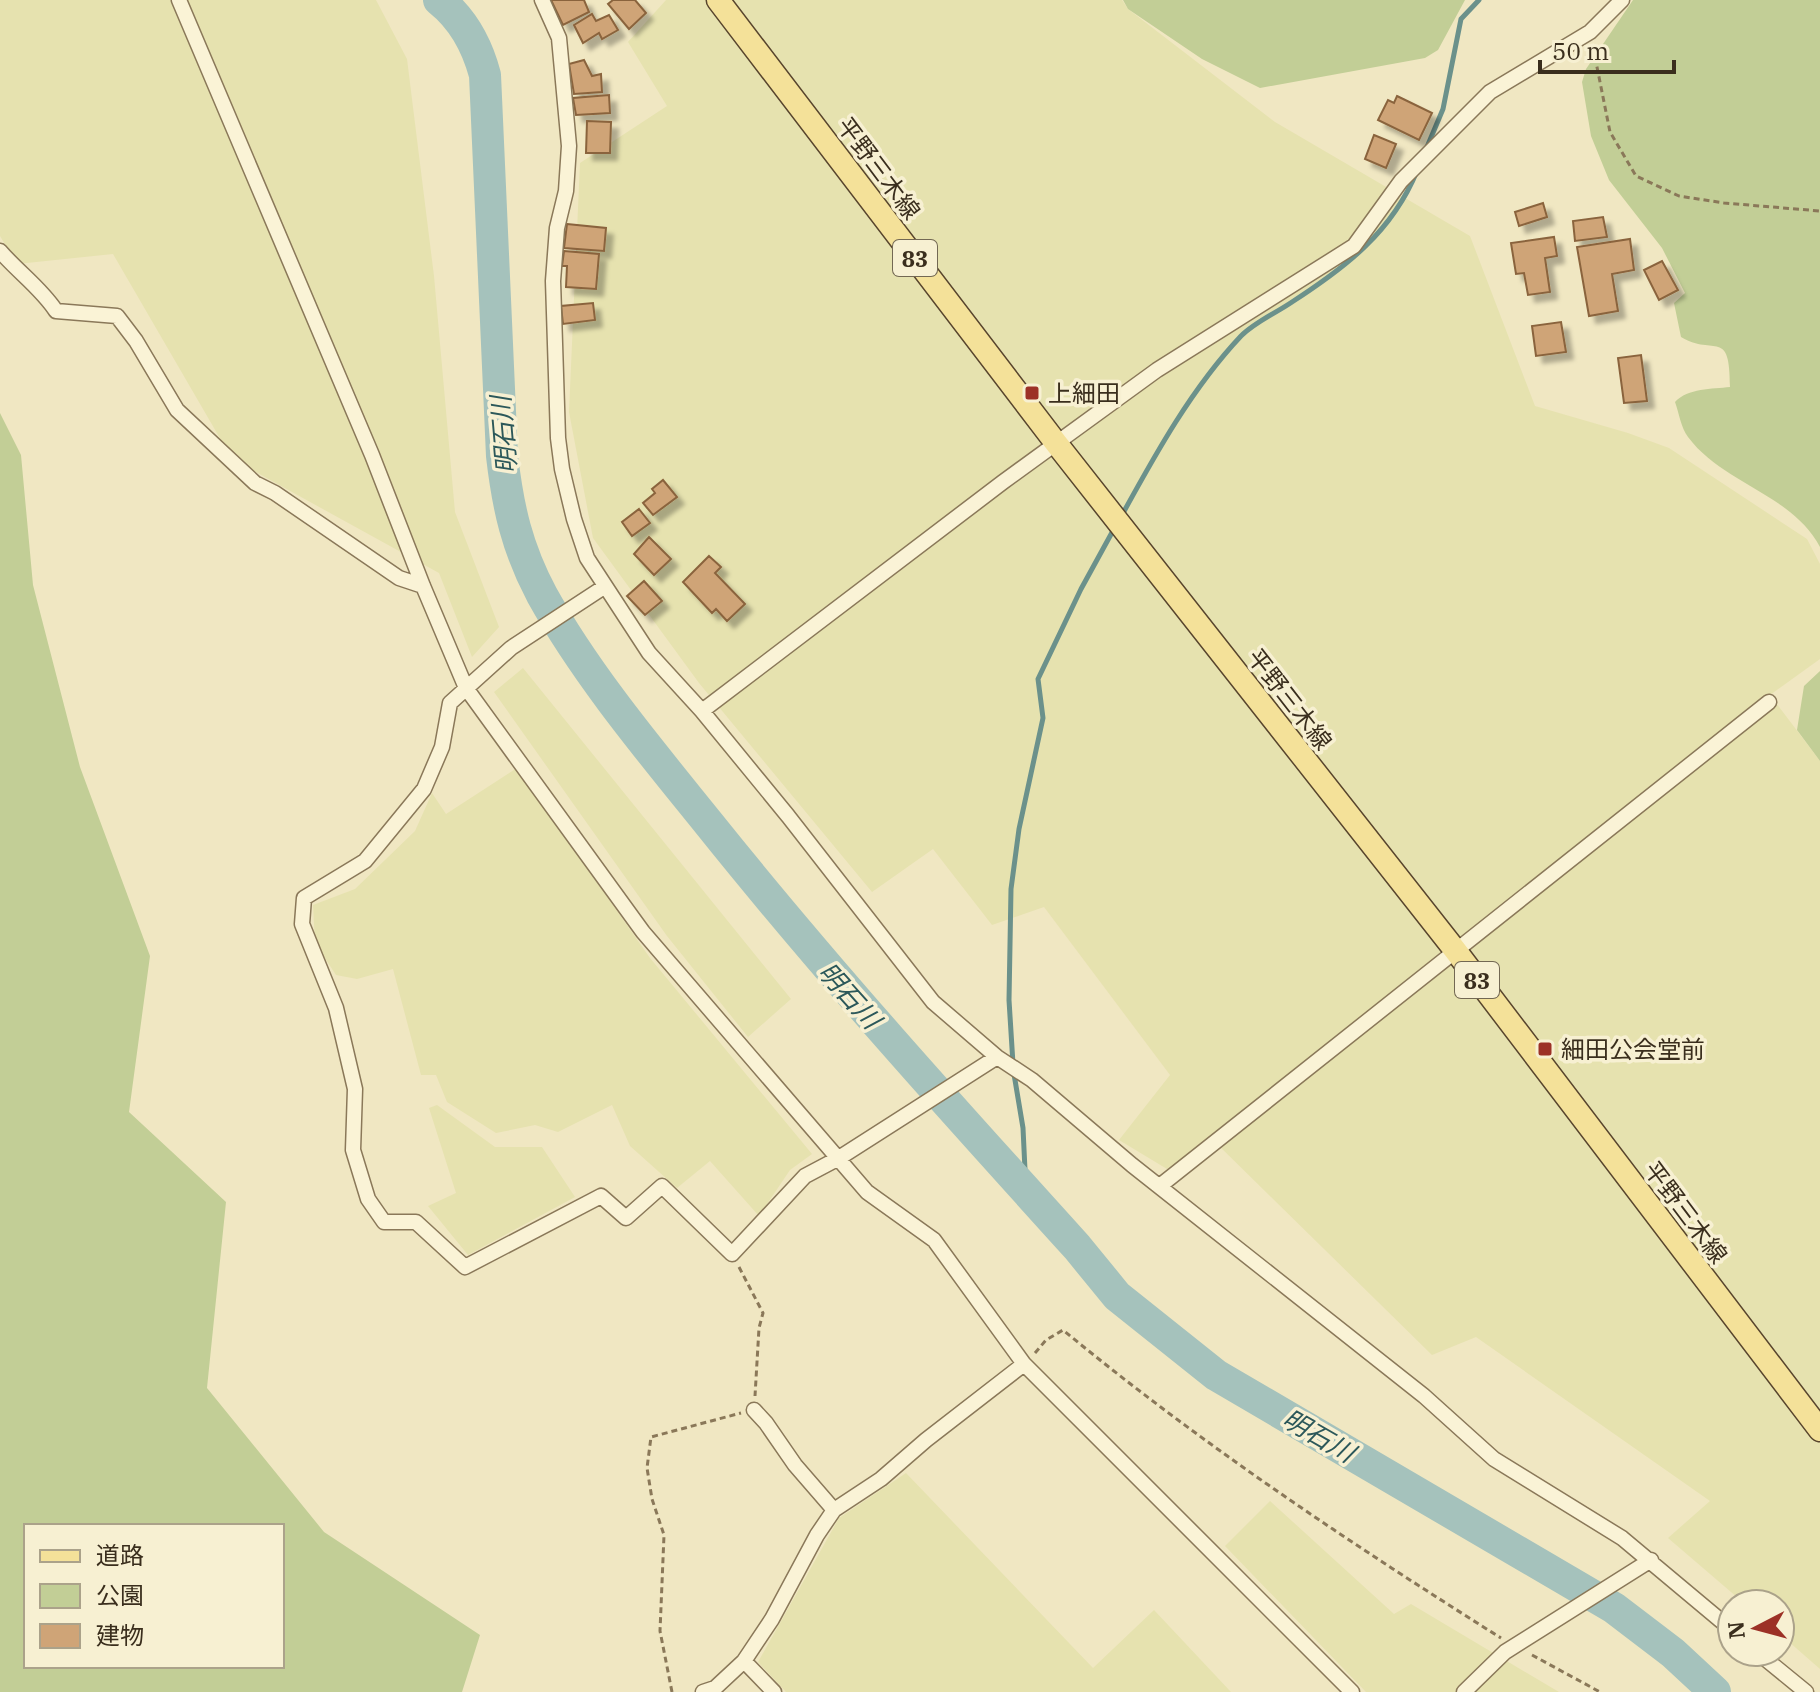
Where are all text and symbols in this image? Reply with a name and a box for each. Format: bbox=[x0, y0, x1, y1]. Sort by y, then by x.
scale bar bbox=[1540, 24, 1674, 74]
text: 50 m bbox=[1552, 35, 1609, 67]
street label: 平野三木線 bbox=[830, 110, 928, 226]
road number: 83 bbox=[893, 240, 937, 276]
place label: 上細田 bbox=[1048, 377, 1120, 409]
marker: 上細田 bbox=[1023, 384, 1041, 402]
water label: 明石川 bbox=[482, 392, 523, 475]
street label: 平野三木線 bbox=[1240, 642, 1340, 756]
water label: 明石川 bbox=[811, 955, 891, 1038]
road number: 83 bbox=[1455, 962, 1499, 998]
place label: 細田公会堂前 bbox=[1561, 1033, 1705, 1065]
marker: 細田公会堂前 bbox=[1536, 1040, 1554, 1058]
street label: 平野三木線 bbox=[1637, 1154, 1735, 1270]
water label: 明石川 bbox=[1277, 1401, 1364, 1471]
legend bbox=[24, 1524, 284, 1668]
text: 道路 bbox=[96, 1539, 144, 1571]
text: 公園 bbox=[96, 1579, 144, 1611]
north arrow bbox=[1716, 1588, 1796, 1668]
text: 建物 bbox=[96, 1619, 144, 1651]
text: N bbox=[1720, 1620, 1751, 1640]

